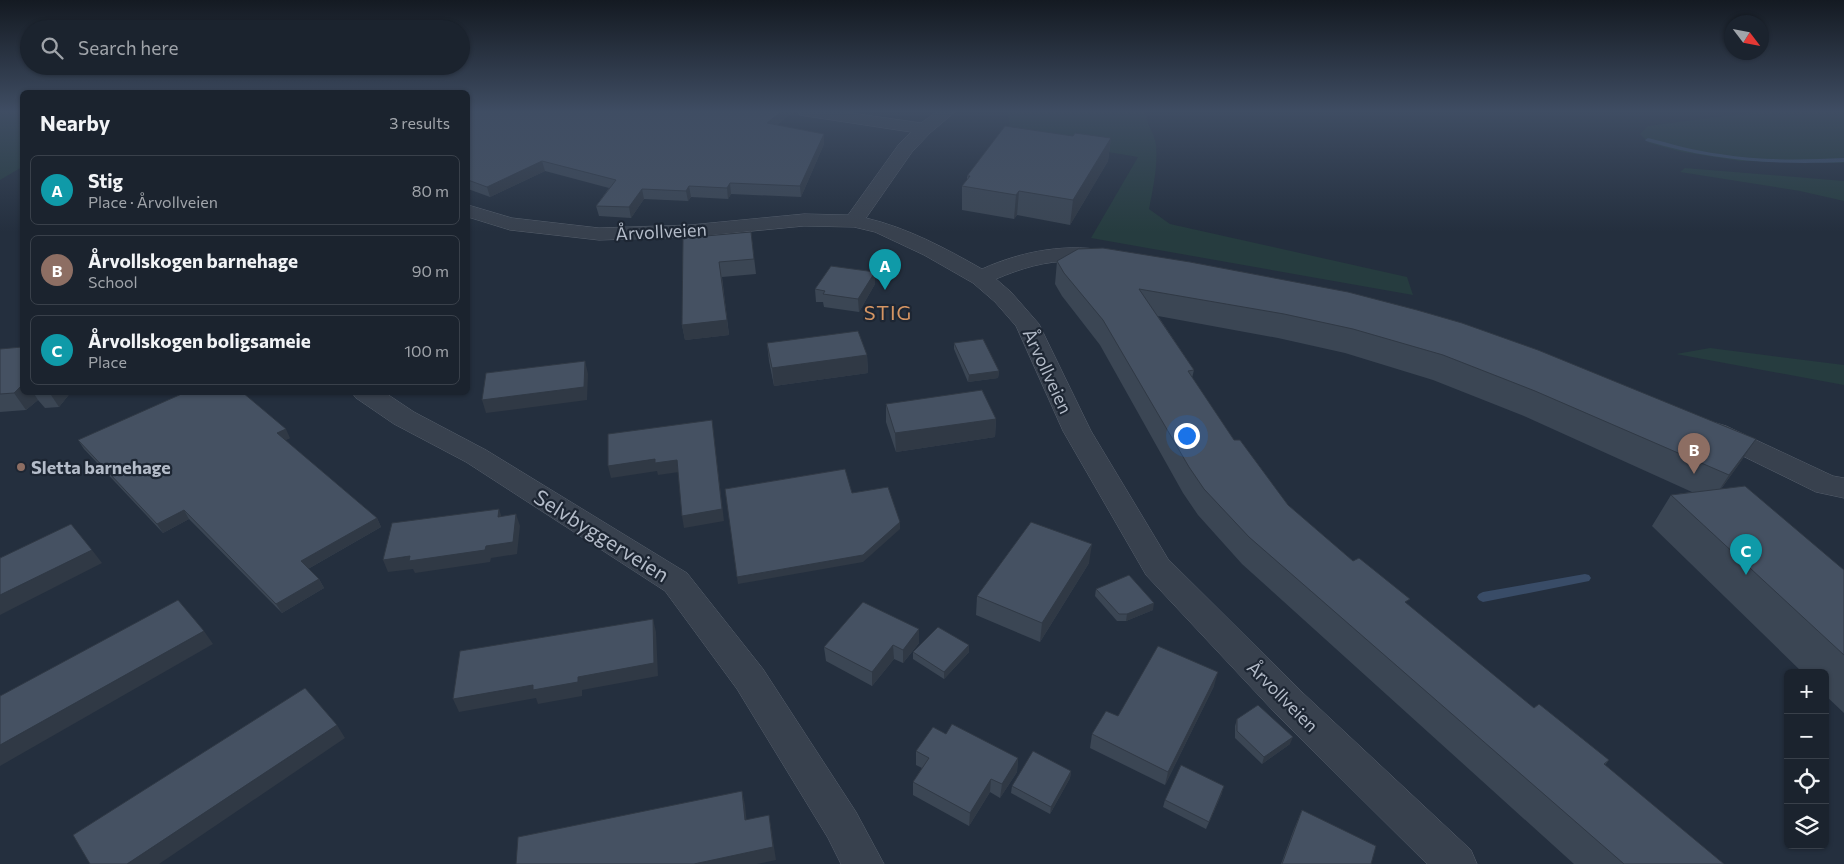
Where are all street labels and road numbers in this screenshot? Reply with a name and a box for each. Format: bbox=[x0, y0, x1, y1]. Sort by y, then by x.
street label: Årvollveien bbox=[615, 218, 707, 244]
street label: Årvollveien bbox=[1019, 325, 1077, 417]
street label: Selvbyggerveien bbox=[530, 484, 674, 586]
street label: Årvollveien bbox=[1243, 656, 1323, 736]

